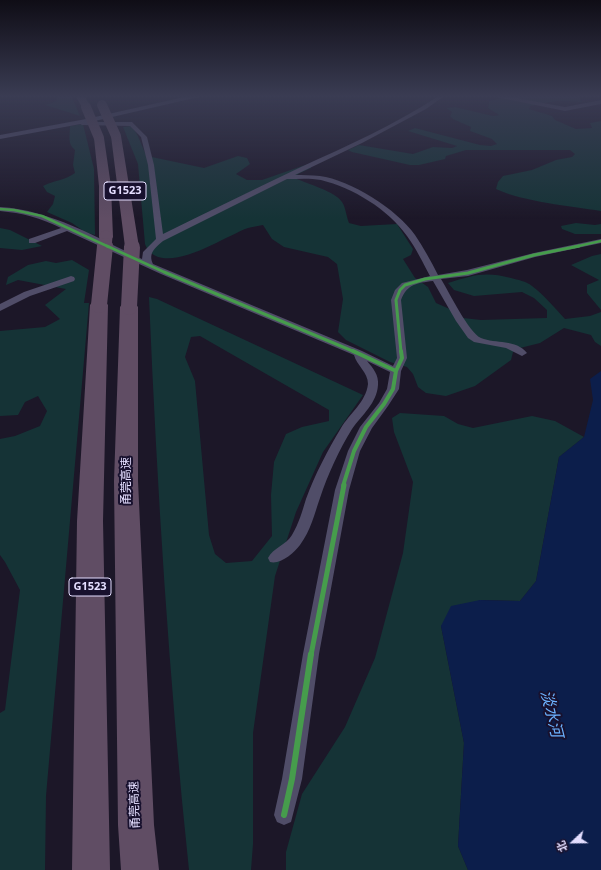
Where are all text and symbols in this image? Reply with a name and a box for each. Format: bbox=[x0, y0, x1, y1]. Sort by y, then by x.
road number: G1523 bbox=[104, 182, 146, 200]
street label: 甬莞高速 bbox=[120, 457, 134, 505]
road number: G1523 bbox=[69, 578, 111, 596]
water label: 淡水河 bbox=[536, 688, 566, 740]
street label: 甬莞高速 bbox=[127, 781, 143, 829]
north arrow bbox=[553, 822, 593, 862]
text: 北 bbox=[552, 839, 570, 855]

